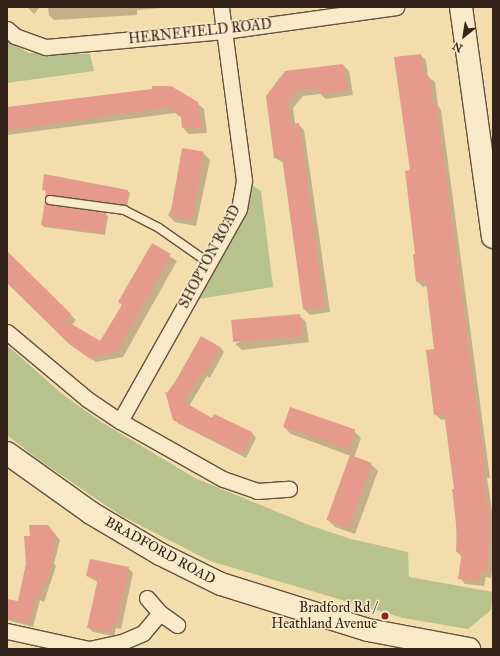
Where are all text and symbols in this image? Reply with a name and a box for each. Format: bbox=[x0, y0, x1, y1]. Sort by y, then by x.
street label: HERNEFIELD ROAD bbox=[128, 16, 272, 48]
north arrow bbox=[444, 16, 484, 56]
text: N bbox=[450, 39, 465, 55]
street label: SHOPTON ROAD bbox=[176, 203, 244, 311]
street label: BRADFORD ROAD bbox=[102, 514, 218, 588]
place label: Bradford Rd / Heathland Avenue bbox=[271, 600, 377, 632]
marker: Bradford Rd / Heathland Avenue bbox=[380, 611, 390, 621]

